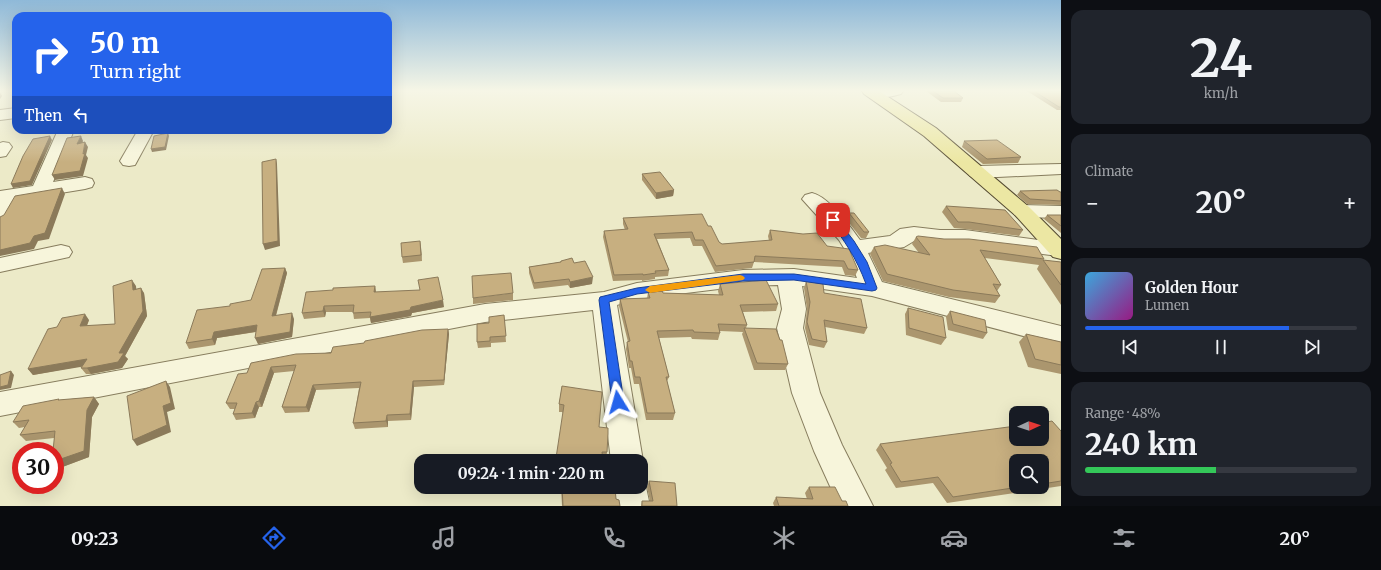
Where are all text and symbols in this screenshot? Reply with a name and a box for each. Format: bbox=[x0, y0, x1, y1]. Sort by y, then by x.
text: 50 m bbox=[90, 25, 159, 61]
text: 24 bbox=[1190, 26, 1252, 91]
icon: right bbox=[24, 28, 76, 80]
text: Turn right bbox=[90, 60, 181, 83]
text: km/h bbox=[1204, 85, 1238, 102]
icon: left bbox=[70, 104, 92, 126]
text: Then bbox=[24, 106, 62, 125]
text: Climate bbox=[1085, 163, 1133, 180]
text: 20° bbox=[1196, 183, 1246, 221]
text: − bbox=[1085, 189, 1100, 217]
text: + bbox=[1342, 189, 1357, 217]
pin bbox=[816, 203, 850, 237]
icon: arrive bbox=[822, 209, 844, 231]
text: Golden Hour bbox=[1145, 278, 1239, 297]
text: Lumen bbox=[1145, 297, 1189, 314]
icon: previous bbox=[1119, 336, 1141, 358]
icon: pause bbox=[1210, 336, 1232, 358]
icon: next bbox=[1301, 336, 1323, 358]
position arrow bbox=[597, 381, 639, 423]
text: Range · 48% bbox=[1085, 405, 1161, 422]
north arrow bbox=[1009, 406, 1049, 446]
map controls bbox=[1009, 406, 1049, 494]
text: 240 km bbox=[1085, 425, 1197, 463]
speed limit sign: 30 bbox=[12, 442, 64, 494]
button: search bbox=[1009, 454, 1049, 494]
text: 09:24 · 1 min · 220 m bbox=[458, 464, 604, 483]
icon: directions bbox=[260, 524, 288, 552]
icon: music bbox=[430, 524, 458, 552]
icon: phone bbox=[600, 524, 628, 552]
icon: climate bbox=[770, 524, 798, 552]
icon: car bbox=[940, 524, 968, 552]
icon: filters bbox=[1110, 524, 1138, 552]
text: 09:23 bbox=[71, 527, 119, 550]
text: 20° bbox=[1280, 527, 1310, 550]

